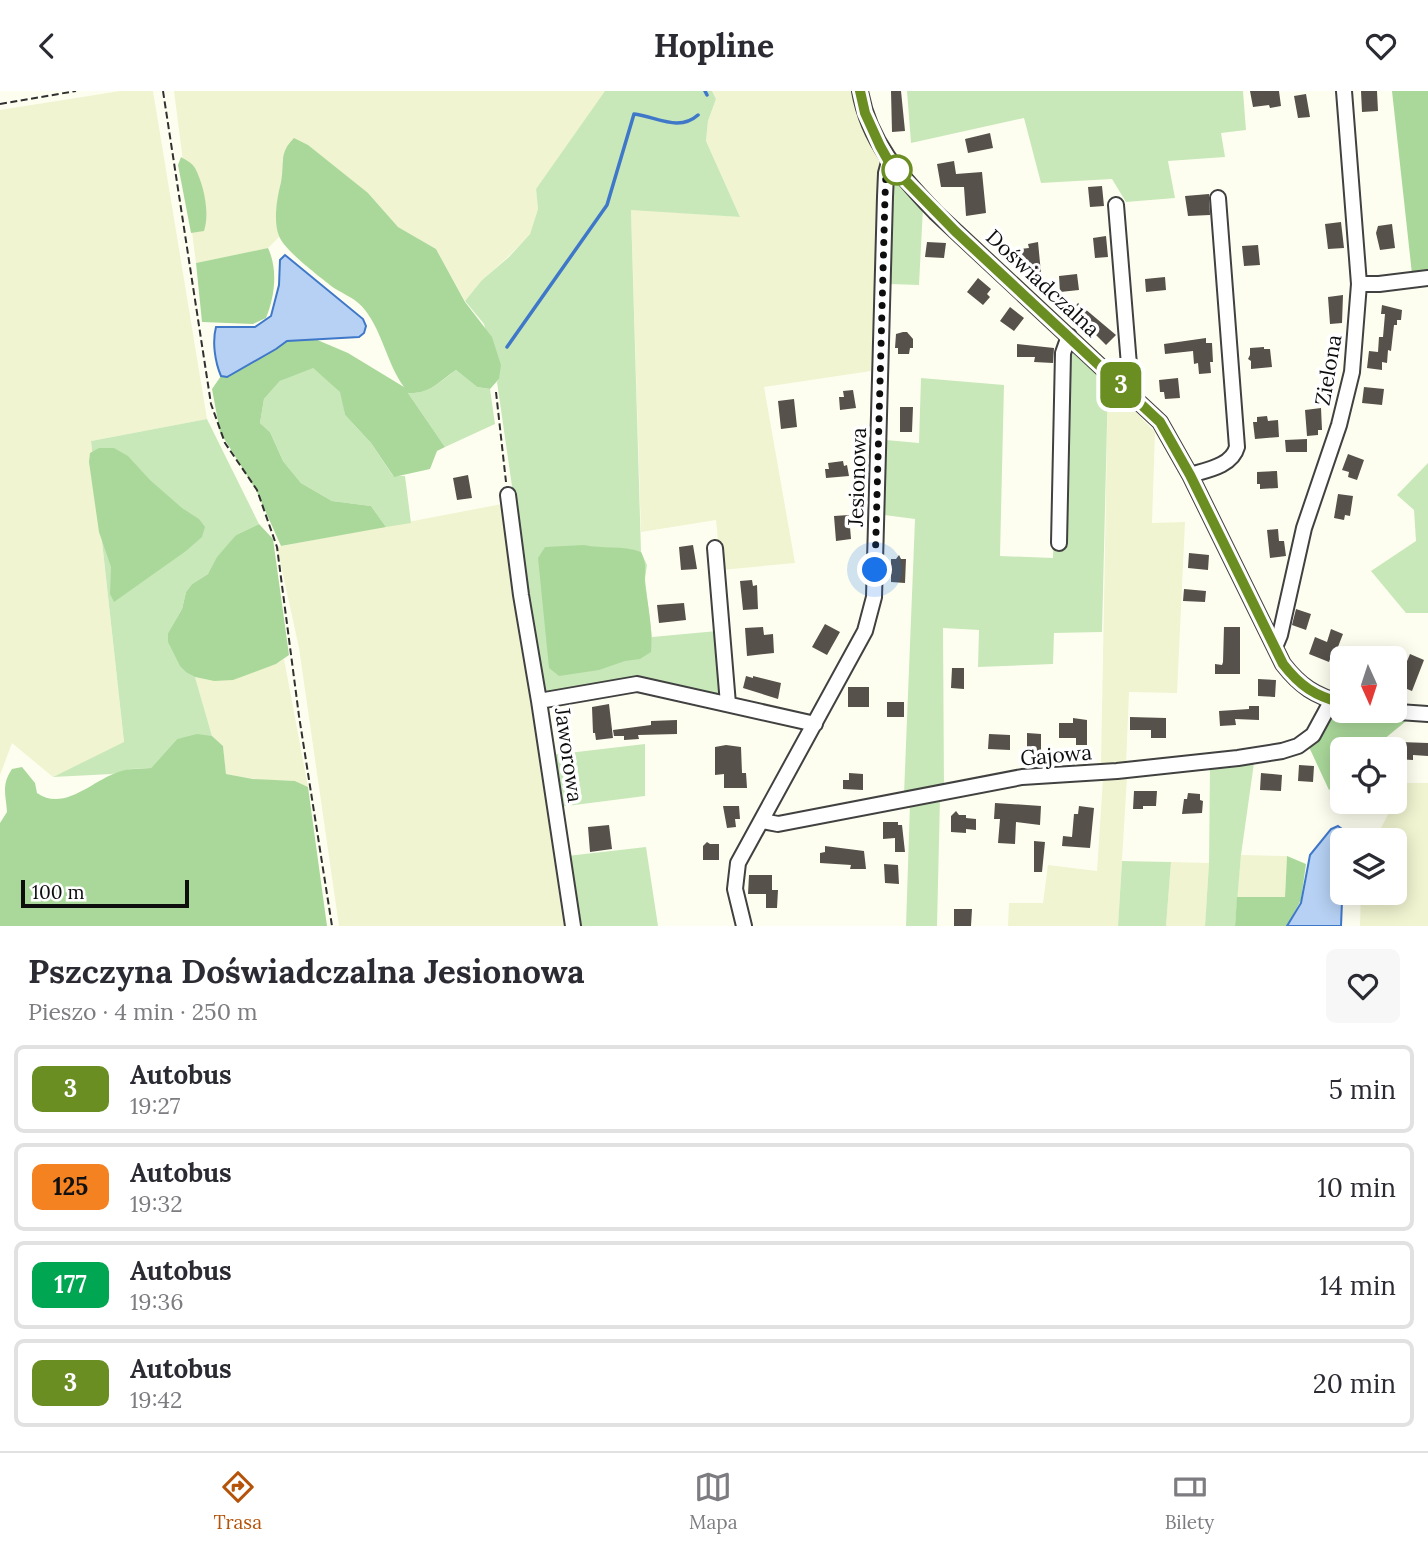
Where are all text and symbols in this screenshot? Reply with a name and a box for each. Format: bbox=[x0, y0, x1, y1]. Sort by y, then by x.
text: Hopline bbox=[654, 25, 774, 66]
icon: back bbox=[28, 27, 66, 65]
icon: heart bbox=[1362, 27, 1400, 65]
unlabelled marker bbox=[882, 155, 912, 185]
street label: Doświadczalna bbox=[981, 223, 1106, 343]
street label: Zielona bbox=[1308, 332, 1348, 408]
line badge: 3 bbox=[1098, 362, 1144, 408]
text: 3 bbox=[1114, 369, 1128, 400]
street label: Jesionowa bbox=[842, 427, 872, 528]
your location bbox=[857, 552, 892, 587]
north arrow bbox=[1330, 646, 1407, 723]
map controls bbox=[1330, 646, 1407, 905]
street label: Jaworowa bbox=[549, 705, 589, 804]
button: locate bbox=[1330, 737, 1407, 814]
street label: Gajowa bbox=[1019, 738, 1093, 772]
button: layers bbox=[1330, 828, 1407, 905]
scale bar bbox=[21, 877, 189, 909]
text: 100 m bbox=[32, 880, 85, 904]
button: heart bbox=[1326, 949, 1400, 1023]
text: Pszczyna Doświadczalna Jesionowa bbox=[28, 950, 585, 992]
text: Pieszo · 4 min · 250 m bbox=[28, 997, 258, 1026]
text: Autobus bbox=[130, 1058, 232, 1091]
text: 3 bbox=[64, 1073, 77, 1104]
text: 5 min bbox=[1329, 1073, 1396, 1106]
text: 19:27 bbox=[130, 1091, 180, 1120]
text: Autobus bbox=[130, 1156, 232, 1189]
text: 125 bbox=[53, 1171, 88, 1202]
text: 10 min bbox=[1317, 1171, 1396, 1204]
text: 19:32 bbox=[130, 1189, 183, 1218]
text: Autobus bbox=[130, 1254, 232, 1287]
text: 177 bbox=[54, 1269, 87, 1300]
text: 14 min bbox=[1319, 1269, 1396, 1302]
text: 19:36 bbox=[130, 1287, 184, 1316]
text: Autobus bbox=[130, 1352, 232, 1385]
text: 3 bbox=[64, 1367, 77, 1398]
text: 20 min bbox=[1313, 1367, 1396, 1400]
text: 19:42 bbox=[130, 1385, 182, 1414]
tab: Trasa bbox=[214, 1468, 262, 1534]
tab: Mapa bbox=[689, 1468, 737, 1534]
tab: Bilety bbox=[1165, 1468, 1214, 1534]

